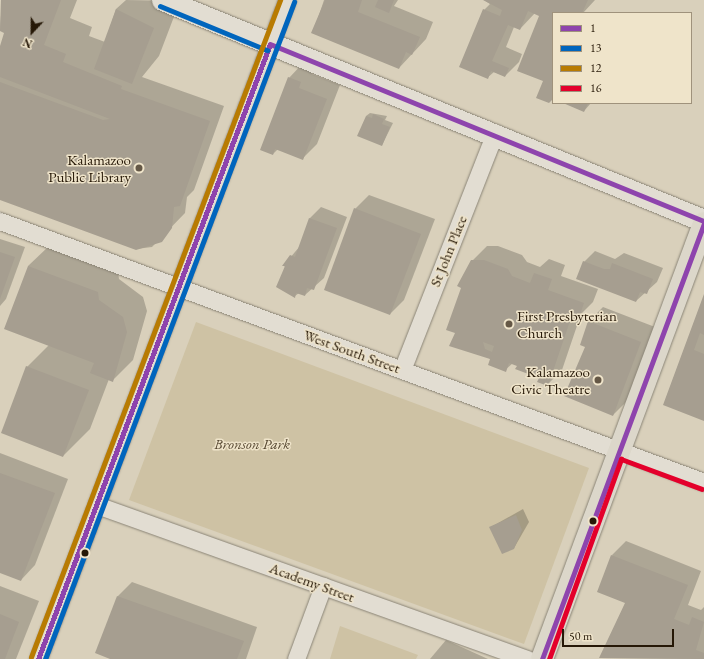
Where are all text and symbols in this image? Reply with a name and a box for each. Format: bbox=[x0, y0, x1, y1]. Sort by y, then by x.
north arrow bbox=[12, 12, 52, 52]
legend bbox=[552, 12, 692, 104]
text: 1 bbox=[590, 20, 596, 36]
text: N bbox=[21, 35, 34, 51]
text: 13 bbox=[590, 40, 602, 56]
text: 12 bbox=[590, 60, 602, 76]
text: 16 bbox=[590, 80, 602, 96]
place label: Kalamazoo Public Library bbox=[48, 150, 131, 185]
marker: Kalamazoo Public Library bbox=[134, 163, 144, 173]
street label: St John Place bbox=[426, 213, 470, 289]
place label: First Presbyterian Church bbox=[517, 306, 617, 341]
marker: First Presbyterian Church bbox=[504, 319, 514, 329]
street label: West South Street bbox=[301, 325, 403, 377]
place label: Kalamazoo Civic Theatre bbox=[511, 362, 590, 397]
marker: Kalamazoo Civic Theatre bbox=[593, 375, 603, 385]
park label: Bronson Park bbox=[214, 435, 290, 453]
unlabelled marker bbox=[588, 516, 598, 526]
unlabelled marker bbox=[80, 548, 90, 558]
street label: Academy Street bbox=[267, 558, 357, 606]
scale bar bbox=[564, 621, 676, 647]
text: 50 m bbox=[569, 628, 592, 644]

